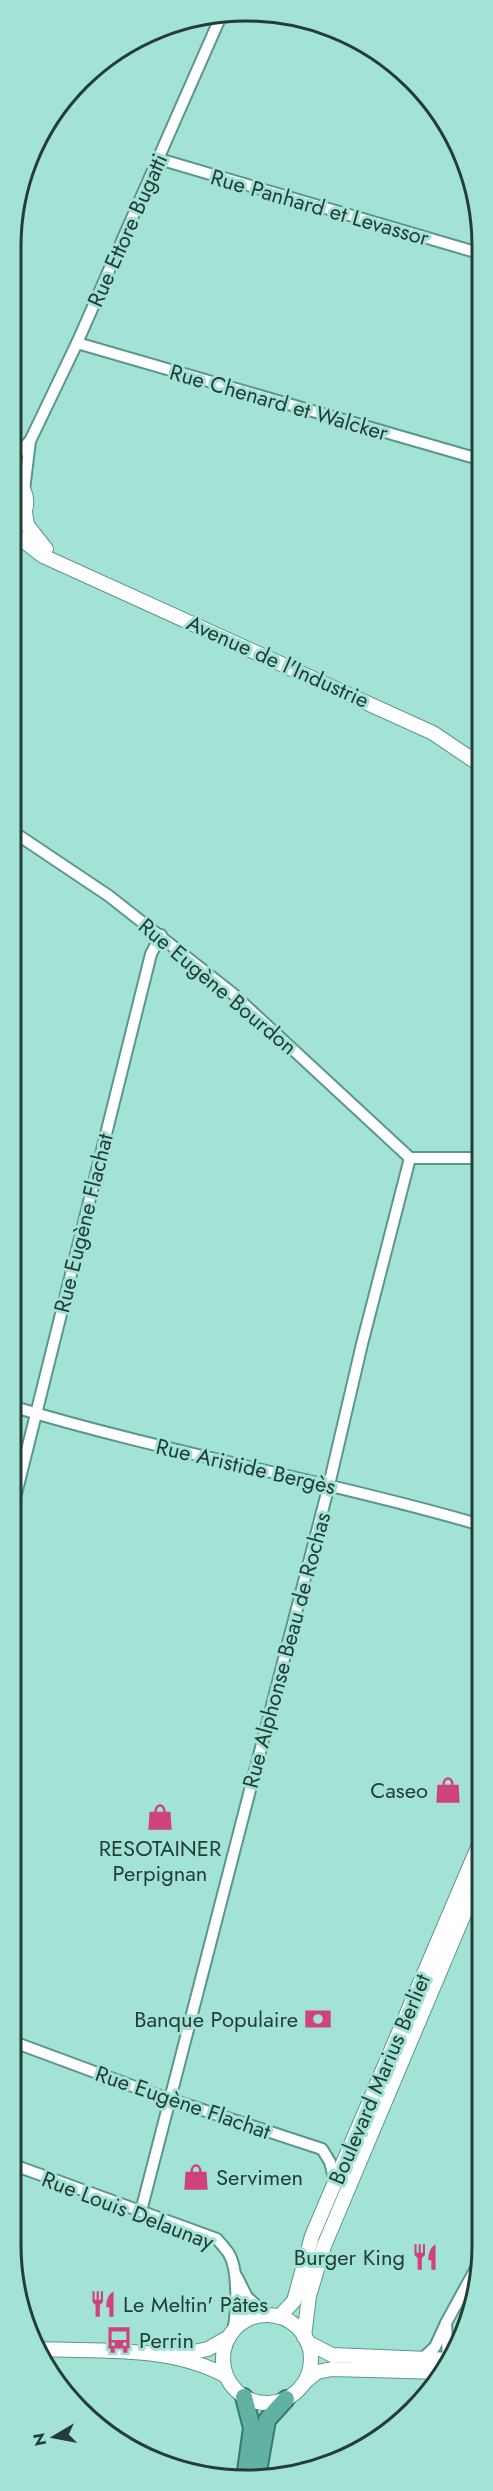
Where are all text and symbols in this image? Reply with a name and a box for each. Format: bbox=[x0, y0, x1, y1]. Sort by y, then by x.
street label: Rue Ettore Bugatti bbox=[79, 148, 175, 312]
street label: Rue Panhard et Levassor bbox=[207, 160, 433, 254]
street label: Rue Chenard et Walcker bbox=[166, 356, 392, 449]
street label: Avenue de l'Industrie bbox=[182, 606, 374, 716]
street label: Rue Eugène Bourdon bbox=[132, 910, 304, 1062]
street label: Rue Eugène Flachat bbox=[45, 1129, 121, 1316]
street label: Rue Aristide Bergès bbox=[153, 1430, 339, 1502]
street label: Rue Alphonse Beau de Rochas bbox=[234, 1508, 338, 1792]
place label: Caseo bbox=[370, 1774, 428, 1806]
shop icon: Caseo bbox=[433, 1775, 463, 1805]
shop icon: RESOTAINER Perpignan bbox=[145, 1802, 175, 1832]
place label: RESOTAINER Perpignan bbox=[99, 1832, 222, 1889]
street label: Boulevard Marius Berliet bbox=[320, 1968, 438, 2189]
place label: Banque Populaire bbox=[134, 2003, 298, 2035]
bank icon: Banque Populaire bbox=[303, 2004, 333, 2034]
street label: Rue Eugène Flachat bbox=[91, 2057, 276, 2147]
place label: Servimen bbox=[216, 2161, 303, 2193]
shop icon: Servimen bbox=[181, 2162, 211, 2192]
street label: Rue Louis Delaunay bbox=[37, 2163, 219, 2258]
place label: Burger King bbox=[294, 2241, 405, 2273]
restaurant icon: Burger King bbox=[410, 2242, 440, 2272]
place label: Le Meltin' Pâtes bbox=[123, 2288, 268, 2320]
restaurant icon: Le Meltin' Pâtes bbox=[88, 2289, 118, 2319]
place label: Perrin bbox=[139, 2324, 194, 2356]
bus stop icon: Perrin bbox=[104, 2325, 134, 2355]
north arrow bbox=[24, 2407, 84, 2467]
text: N bbox=[27, 2431, 52, 2448]

